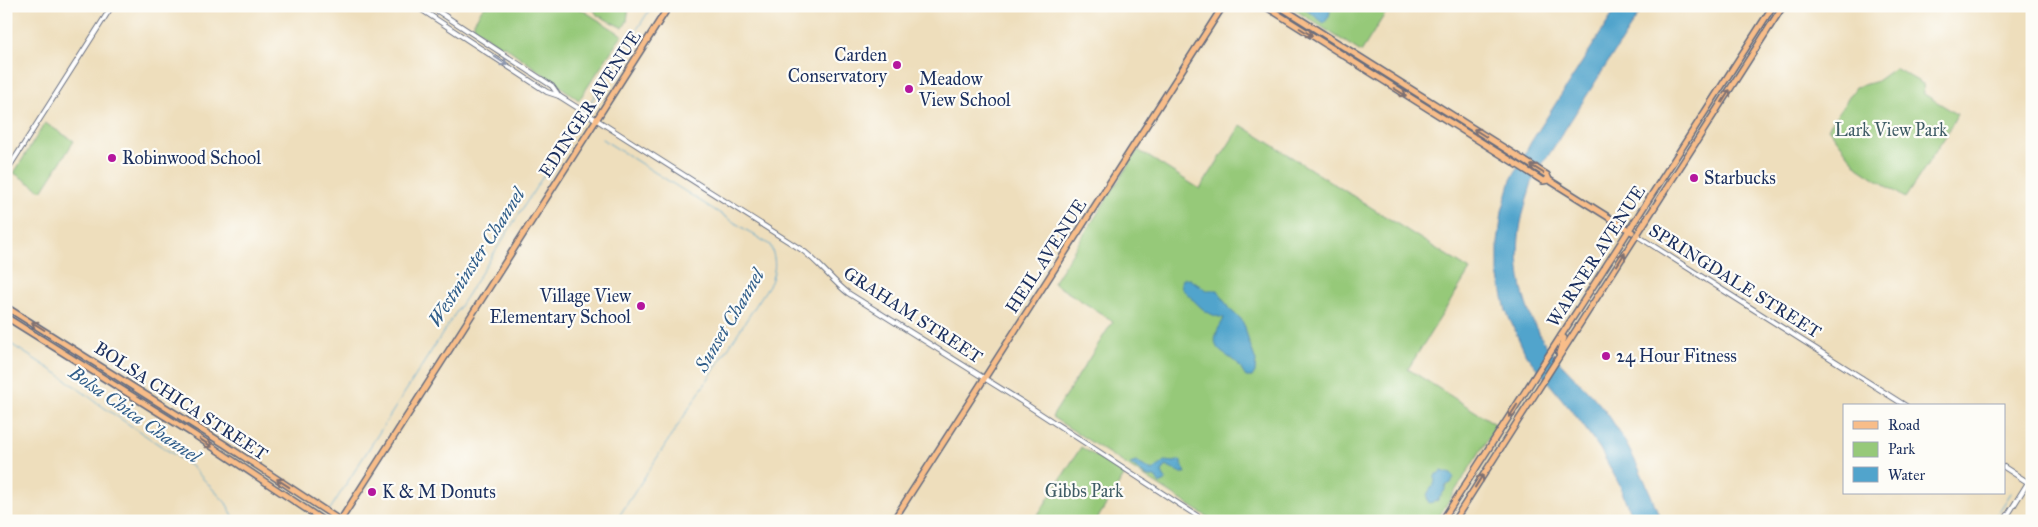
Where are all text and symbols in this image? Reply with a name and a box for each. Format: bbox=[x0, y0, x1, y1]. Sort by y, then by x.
street label: EDINGER AVENUE bbox=[534, 26, 646, 182]
one-way arrow bbox=[1299, 27, 1313, 38]
place label: Carden Conservatory bbox=[788, 44, 888, 87]
one-way arrow bbox=[494, 56, 508, 66]
marker: Carden Conservatory bbox=[891, 59, 903, 71]
place label: Meadow View School bbox=[918, 68, 1011, 111]
marker: Meadow View School bbox=[903, 83, 915, 95]
one-way arrow bbox=[1393, 87, 1407, 97]
one-way arrow bbox=[1721, 90, 1731, 104]
park label: Lark View Park bbox=[1835, 119, 1948, 141]
one-way arrow bbox=[1474, 128, 1488, 138]
place label: Robinwood School bbox=[122, 147, 261, 169]
marker: Robinwood School bbox=[106, 152, 118, 164]
one-way arrow bbox=[1530, 163, 1544, 173]
place label: Starbucks bbox=[1704, 167, 1776, 189]
marker: Starbucks bbox=[1688, 172, 1700, 184]
street label: WARNER AVENUE bbox=[1542, 181, 1650, 331]
water label: Westminster Channel bbox=[423, 182, 531, 331]
street label: HEIL AVENUE bbox=[1001, 195, 1091, 317]
street label: SPRINGDALE STREET bbox=[1645, 219, 1825, 343]
one-way arrow bbox=[1617, 252, 1627, 266]
street label: GRAHAM STREET bbox=[839, 262, 987, 368]
water label: Sunset Channel bbox=[689, 263, 770, 377]
place label: Village View Elementary School bbox=[489, 285, 631, 328]
marker: Village View Elementary School bbox=[635, 300, 647, 312]
one-way arrow bbox=[31, 321, 45, 331]
street label: BOLSA CHICA STREET bbox=[90, 337, 272, 465]
place label: 24 Hour Fitness bbox=[1616, 345, 1737, 367]
marker: 24 Hour Fitness bbox=[1600, 350, 1612, 362]
water label: Bolsa Chica Channel bbox=[64, 360, 206, 469]
one-way arrow bbox=[1508, 404, 1518, 418]
legend bbox=[1843, 404, 2006, 494]
text: Road bbox=[1888, 416, 1920, 434]
one-way arrow bbox=[199, 437, 213, 448]
text: Park bbox=[1888, 440, 1915, 458]
text: Water bbox=[1888, 466, 1925, 484]
one-way arrow bbox=[1474, 474, 1485, 488]
one-way arrow bbox=[277, 478, 291, 488]
park label: Gibbs Park bbox=[1045, 480, 1124, 502]
place label: K & M Donuts bbox=[382, 481, 496, 503]
marker: K & M Donuts bbox=[366, 486, 378, 498]

